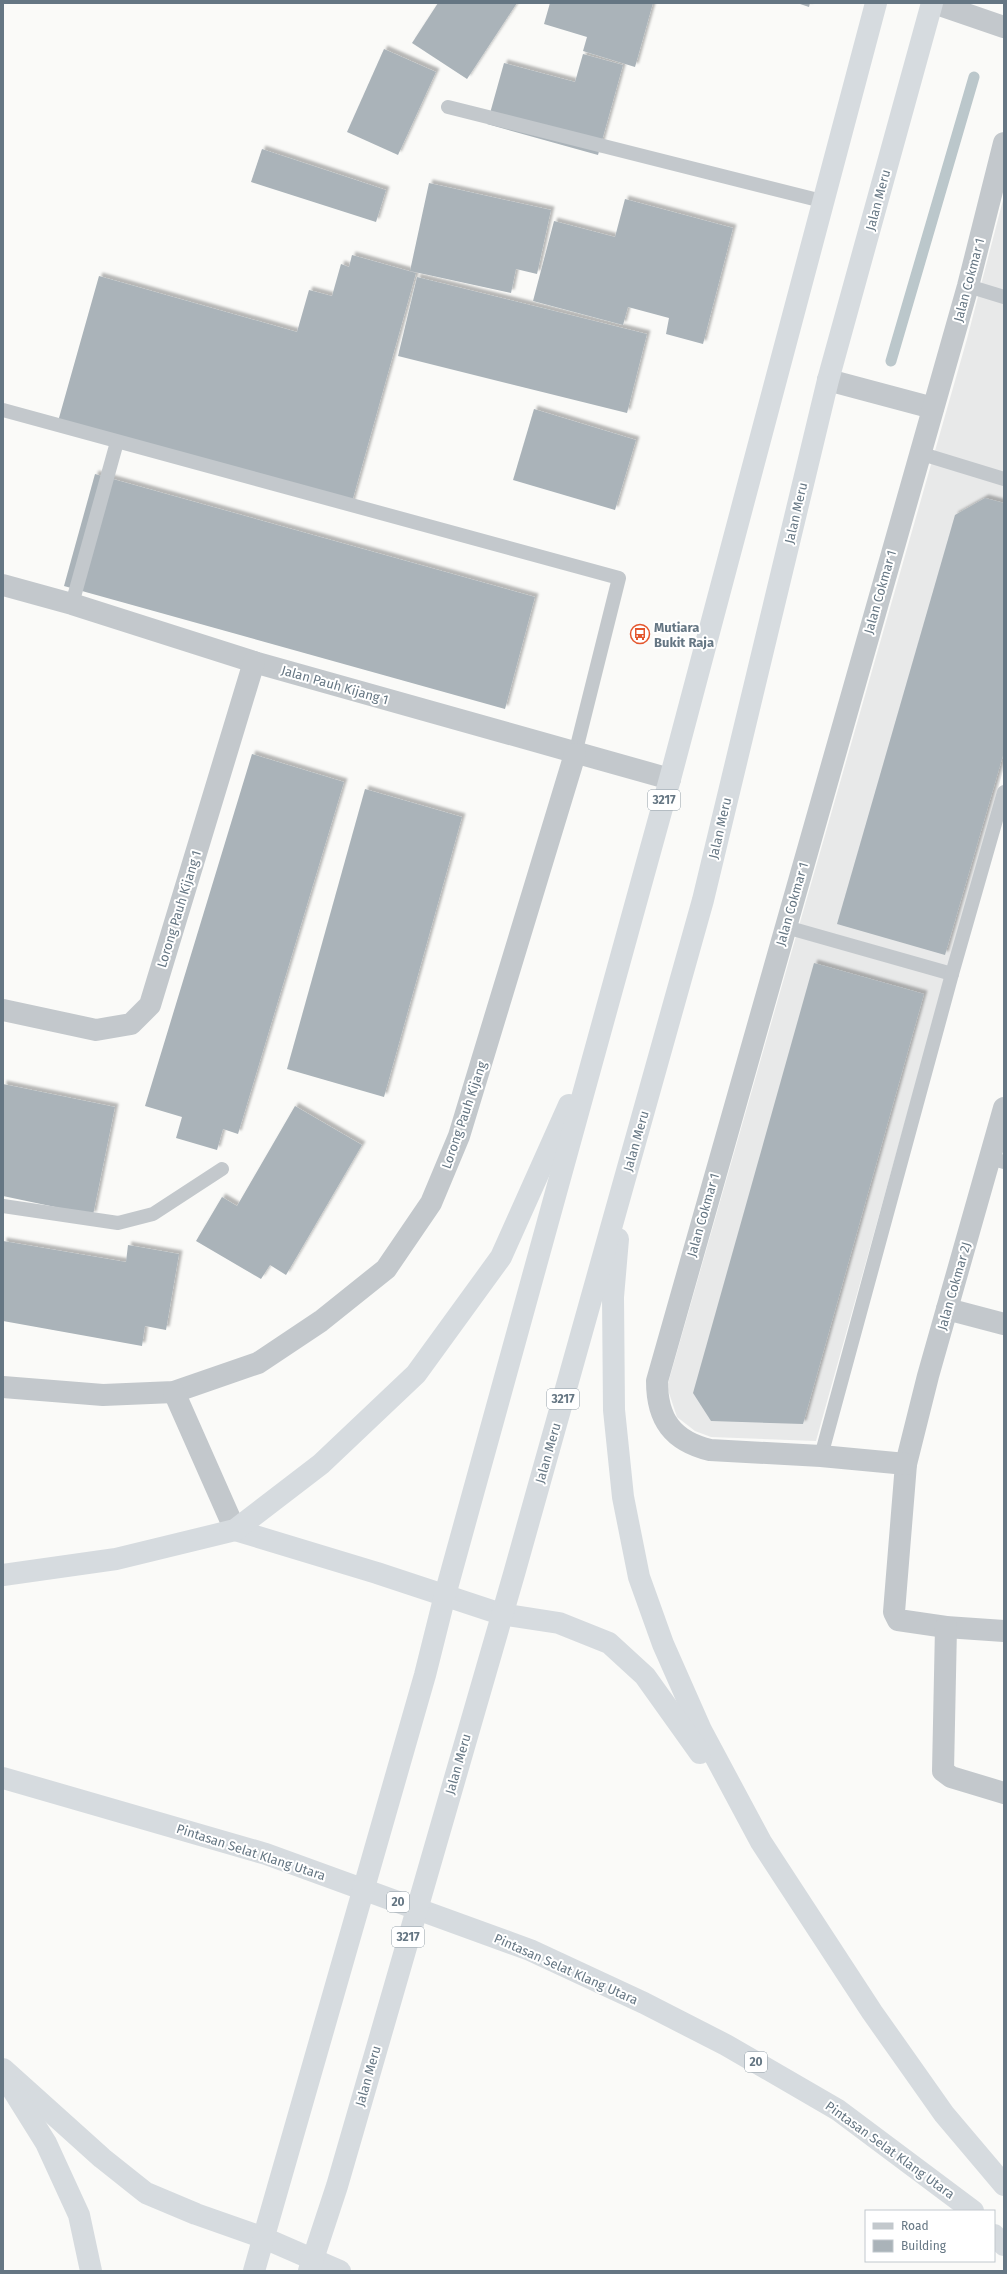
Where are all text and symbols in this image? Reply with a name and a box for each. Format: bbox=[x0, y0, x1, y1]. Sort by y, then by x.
street label: Jalan Meru bbox=[863, 168, 893, 232]
street label: Jalan Cokmar 1 bbox=[951, 236, 987, 324]
street label: Jalan Meru bbox=[782, 481, 810, 545]
street label: Jalan Cokmar 1 bbox=[861, 548, 899, 636]
place label: Mutiara Bukit Raja bbox=[654, 620, 714, 650]
bus stop icon: Mutiara Bukit Raja bbox=[629, 623, 651, 645]
street label: Jalan Pauh Kijang 1 bbox=[280, 663, 390, 707]
road number: 3217 bbox=[648, 790, 680, 810]
street label: Jalan Meru bbox=[706, 796, 734, 860]
street label: Lorong Pauh Kijang 1 bbox=[154, 849, 204, 969]
street label: Jalan Cokmar 1 bbox=[773, 860, 811, 948]
street label: Lorong Pauh Kijang bbox=[439, 1059, 490, 1171]
street label: Jalan Meru bbox=[620, 1109, 652, 1173]
street label: Jalan Cokmar 1 bbox=[684, 1171, 722, 1259]
street label: Jalan Cokmar 2J bbox=[934, 1240, 974, 1332]
road number: 3217 bbox=[547, 1389, 579, 1409]
street label: Jalan Meru bbox=[532, 1421, 564, 1485]
street label: Jalan Meru bbox=[442, 1732, 474, 1796]
street label: Pintasan Selat Klang Utara bbox=[175, 1821, 327, 1883]
road number: 20 bbox=[387, 1892, 409, 1912]
road number: 3217 bbox=[392, 1927, 424, 1947]
street label: Pintasan Selat Klang Utara bbox=[492, 1930, 640, 2008]
street label: Jalan Meru bbox=[352, 2044, 384, 2108]
road number: 20 bbox=[745, 2052, 767, 2072]
street label: Pintasan Selat Klang Utara bbox=[823, 2098, 957, 2202]
legend bbox=[865, 2210, 995, 2262]
text: Road bbox=[901, 2219, 929, 2233]
text: Building bbox=[901, 2239, 947, 2253]

